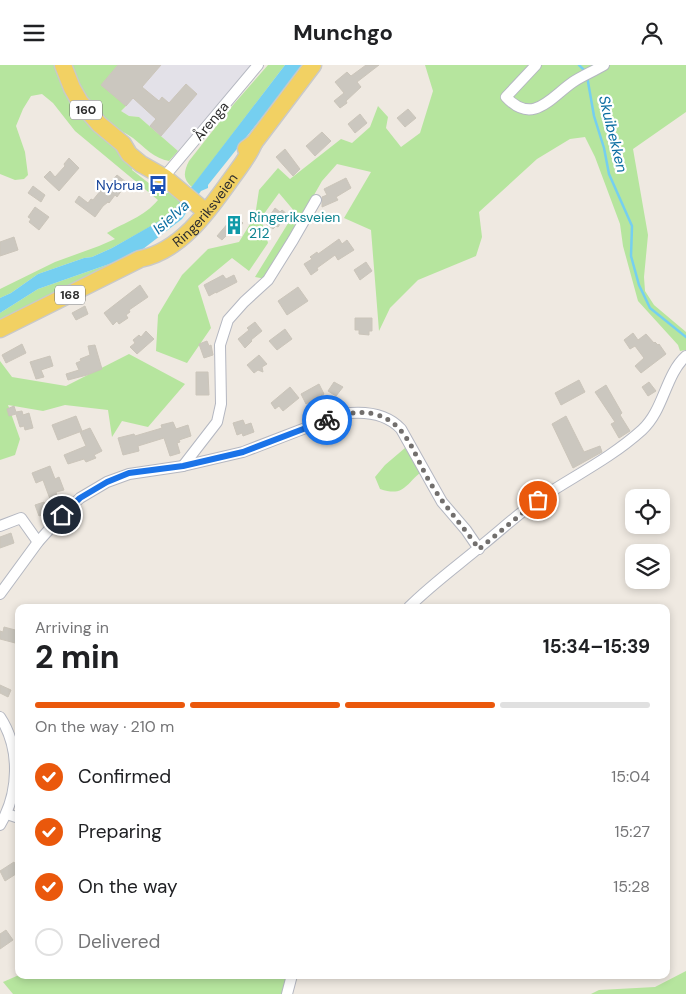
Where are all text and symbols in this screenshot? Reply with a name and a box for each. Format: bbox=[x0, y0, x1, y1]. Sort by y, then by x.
text: Munchgo bbox=[293, 18, 393, 47]
icon: menu bbox=[20, 19, 48, 47]
icon: person bbox=[638, 19, 666, 47]
water label: Skuibekken bbox=[594, 93, 632, 175]
street label: Årenga bbox=[189, 98, 233, 144]
road number: 160 bbox=[70, 101, 102, 119]
street label: Ringeriksveien bbox=[169, 170, 241, 251]
bus stop icon: Nybrua bbox=[147, 174, 169, 196]
place label: Nybrua bbox=[96, 176, 143, 194]
water label: Isielva bbox=[148, 195, 194, 239]
place label: Ringeriksveien 212 bbox=[249, 208, 340, 242]
building icon: Ringeriksveien 212 bbox=[223, 214, 245, 236]
road number: 168 bbox=[55, 285, 85, 305]
courier bbox=[302, 395, 352, 445]
icon: bike bbox=[313, 406, 341, 434]
pin bbox=[517, 479, 559, 521]
icon: bag bbox=[524, 486, 552, 514]
map controls bbox=[625, 489, 670, 589]
button: locate bbox=[625, 489, 670, 534]
pin bbox=[41, 494, 83, 536]
icon: home bbox=[48, 501, 76, 529]
button: layers bbox=[625, 544, 670, 589]
text: Arriving in bbox=[35, 617, 109, 638]
text: 15:34–15:39 bbox=[543, 634, 650, 659]
text: 2 min bbox=[35, 636, 120, 678]
text: On the way · 210 m bbox=[35, 716, 174, 737]
icon: check bbox=[35, 763, 63, 791]
text: Confirmed bbox=[78, 764, 171, 789]
text: 15:04 bbox=[611, 766, 650, 787]
icon: check bbox=[35, 818, 63, 846]
text: Preparing bbox=[78, 819, 162, 844]
text: 15:27 bbox=[615, 821, 650, 842]
icon: check bbox=[35, 873, 63, 901]
text: On the way bbox=[78, 874, 178, 899]
text: 15:28 bbox=[613, 876, 650, 897]
text: Delivered bbox=[78, 929, 160, 954]

